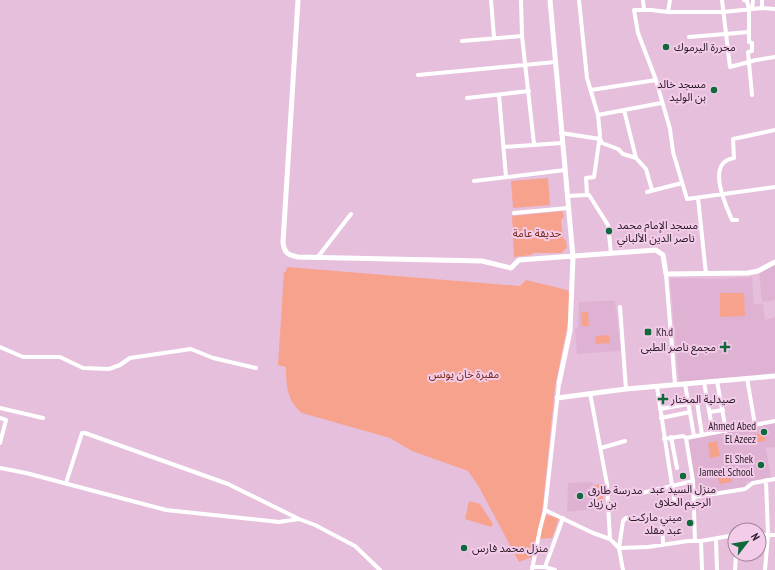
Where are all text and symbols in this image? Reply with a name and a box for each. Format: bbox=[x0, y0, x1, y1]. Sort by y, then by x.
place label: محررة اليرموك bbox=[674, 40, 736, 54]
marker: محررة اليرموك bbox=[661, 42, 671, 52]
place label: مسجد خالد بن الوليد bbox=[657, 77, 706, 104]
marker: مسجد خالد بن الوليد bbox=[709, 85, 719, 95]
place label: مسجد الإمام محمد ناصر الدين الألباني bbox=[617, 218, 698, 248]
park label: حديقة عامة bbox=[513, 226, 562, 240]
marker: مسجد الإمام محمد ناصر الدين الألباني bbox=[604, 226, 614, 236]
place label: Kh.d bbox=[656, 325, 673, 339]
marker: Kh.d bbox=[643, 327, 653, 337]
place label: مجمع ناصر الطبى bbox=[641, 340, 716, 355]
marker: مجمع ناصر الطبى bbox=[719, 341, 731, 353]
park label: مقبرة خان يونس bbox=[429, 367, 500, 381]
place label: صيدلية المختار bbox=[670, 392, 736, 406]
marker: صيدلية المختار bbox=[658, 394, 668, 404]
place label: Ahmed Abed El Azeez bbox=[708, 419, 756, 446]
marker: Ahmed Abed El Azeez bbox=[759, 427, 769, 437]
place label: El Shek Jameel School bbox=[698, 452, 754, 479]
marker: El Shek Jameel School bbox=[756, 460, 766, 470]
marker: منزل السيد عبد الرحيم الحلاق bbox=[678, 471, 688, 481]
place label: منزل السيد عبد الرحيم الحلاق bbox=[650, 482, 716, 511]
place label: مدرسة طارق بن زياد bbox=[588, 483, 643, 510]
marker: مدرسة طارق بن زياد bbox=[575, 491, 585, 501]
place label: ميني ماركت عبد مقلد bbox=[629, 510, 682, 537]
marker: ميني ماركت عبد مقلد bbox=[685, 518, 695, 528]
north arrow bbox=[727, 522, 767, 562]
text: N bbox=[748, 531, 763, 543]
place label: منزل محمد فارس bbox=[472, 541, 549, 555]
marker: منزل محمد فارس bbox=[459, 543, 469, 553]

